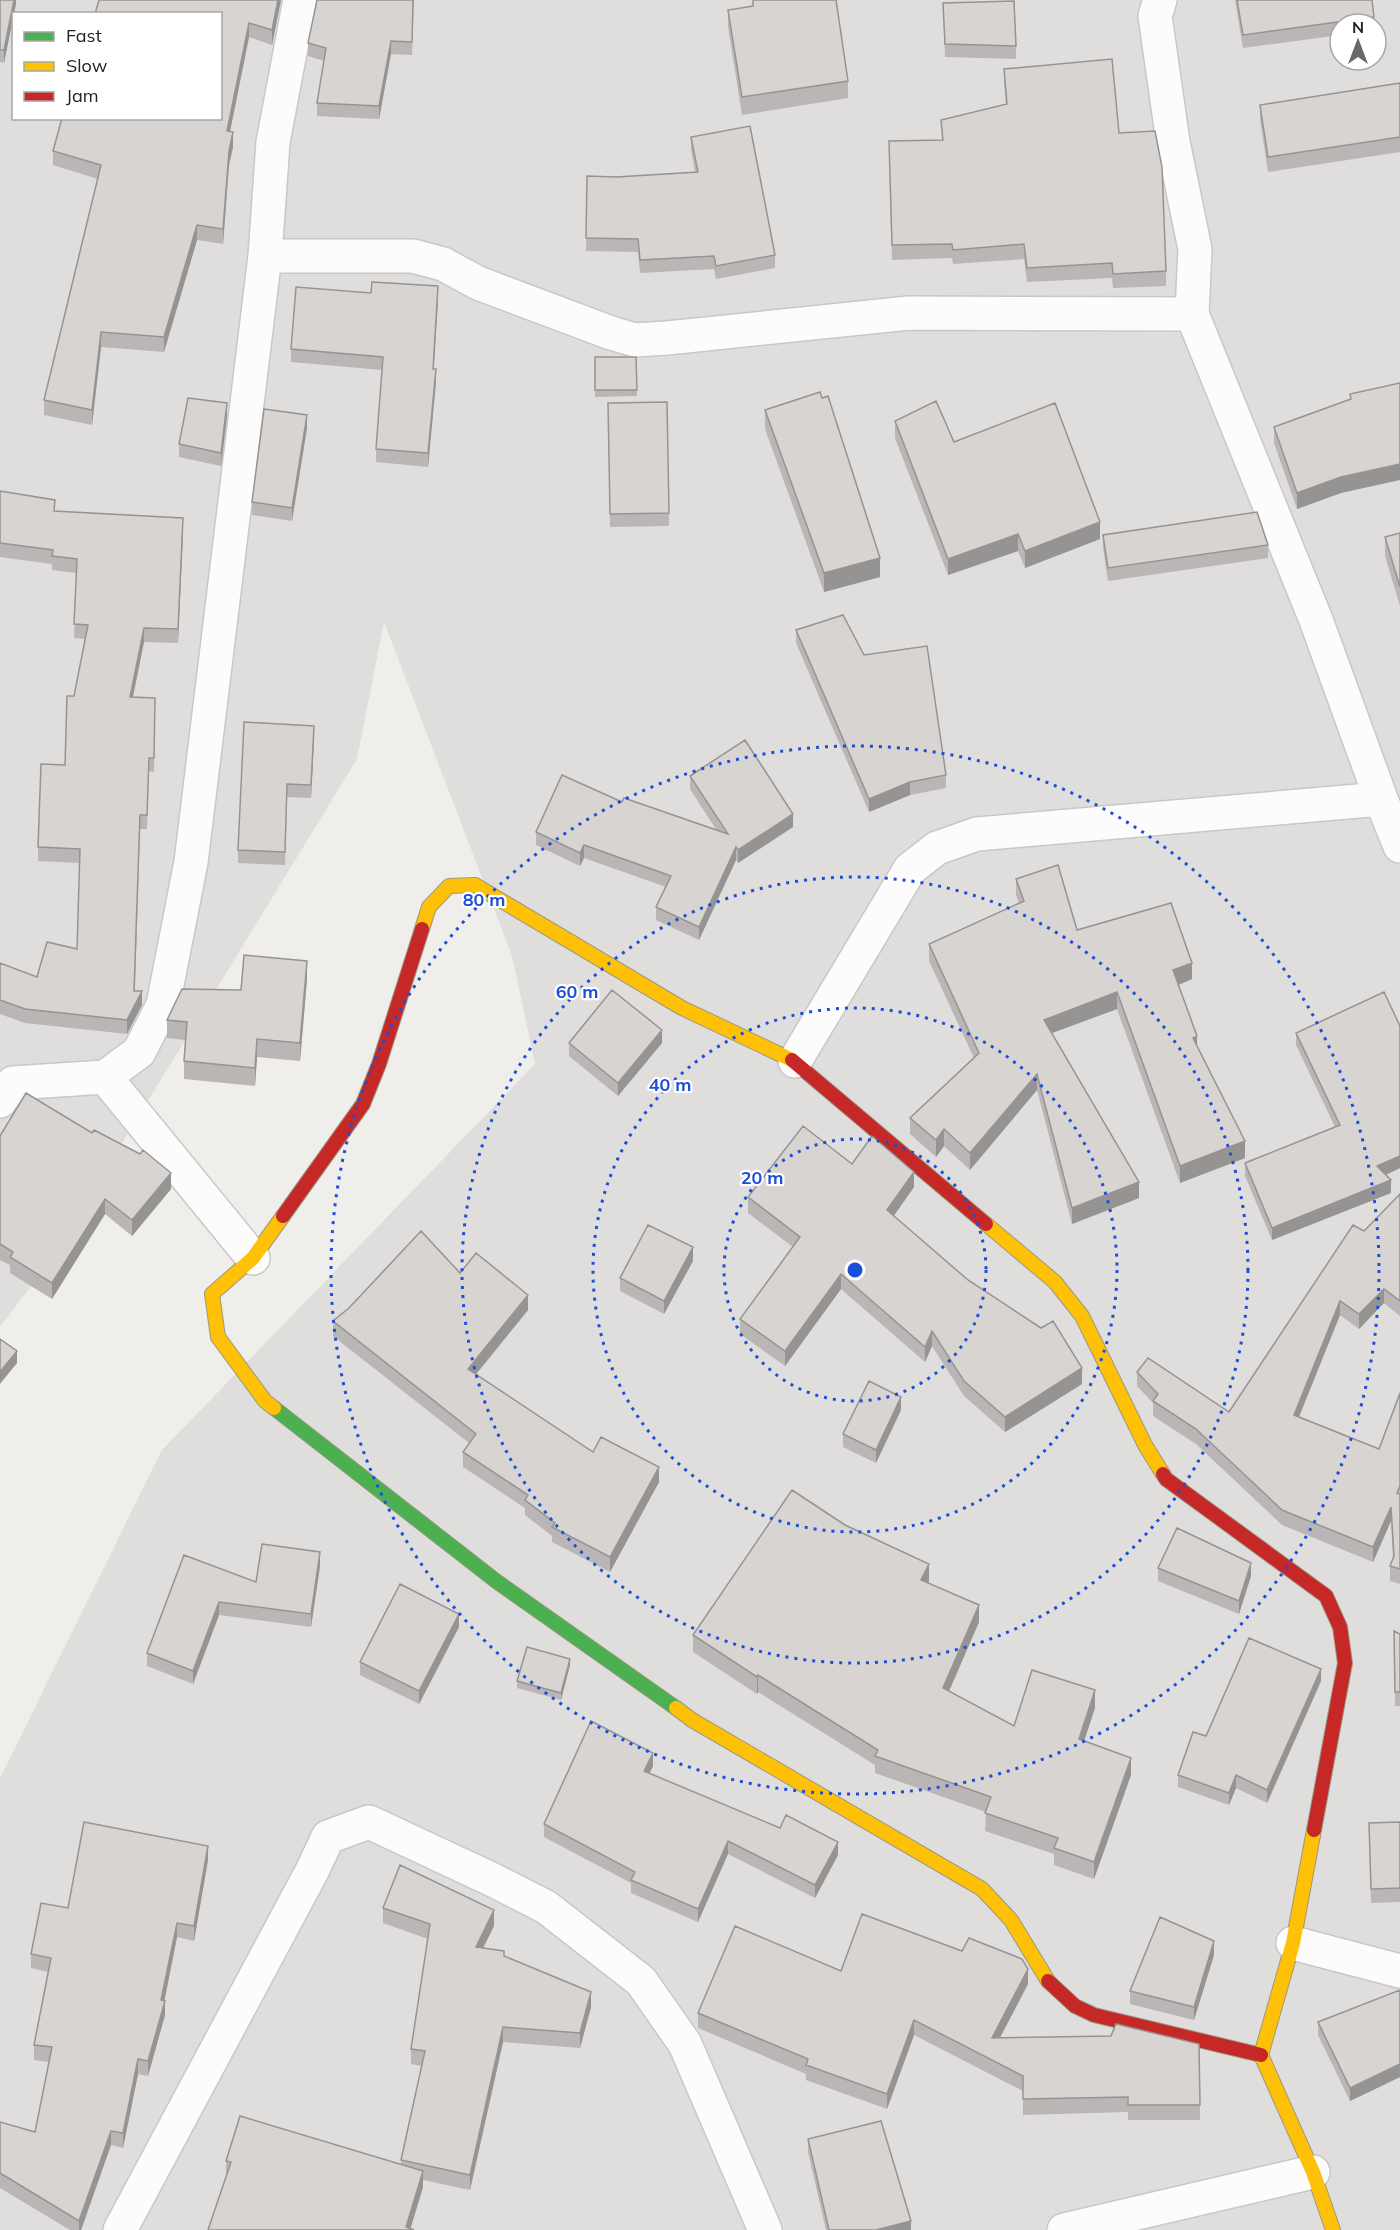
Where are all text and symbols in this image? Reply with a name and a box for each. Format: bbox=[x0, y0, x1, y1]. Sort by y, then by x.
legend bbox=[12, 12, 222, 120]
north arrow bbox=[1328, 12, 1388, 72]
text: N bbox=[1352, 17, 1364, 37]
text: Fast bbox=[66, 24, 102, 47]
text: Slow bbox=[66, 54, 108, 77]
text: Jam bbox=[66, 84, 99, 107]
text: 80 m bbox=[463, 888, 505, 911]
text: 60 m bbox=[556, 980, 598, 1003]
text: 40 m bbox=[649, 1073, 691, 1096]
text: 20 m bbox=[741, 1166, 783, 1189]
centre of rings bbox=[845, 1260, 865, 1280]

